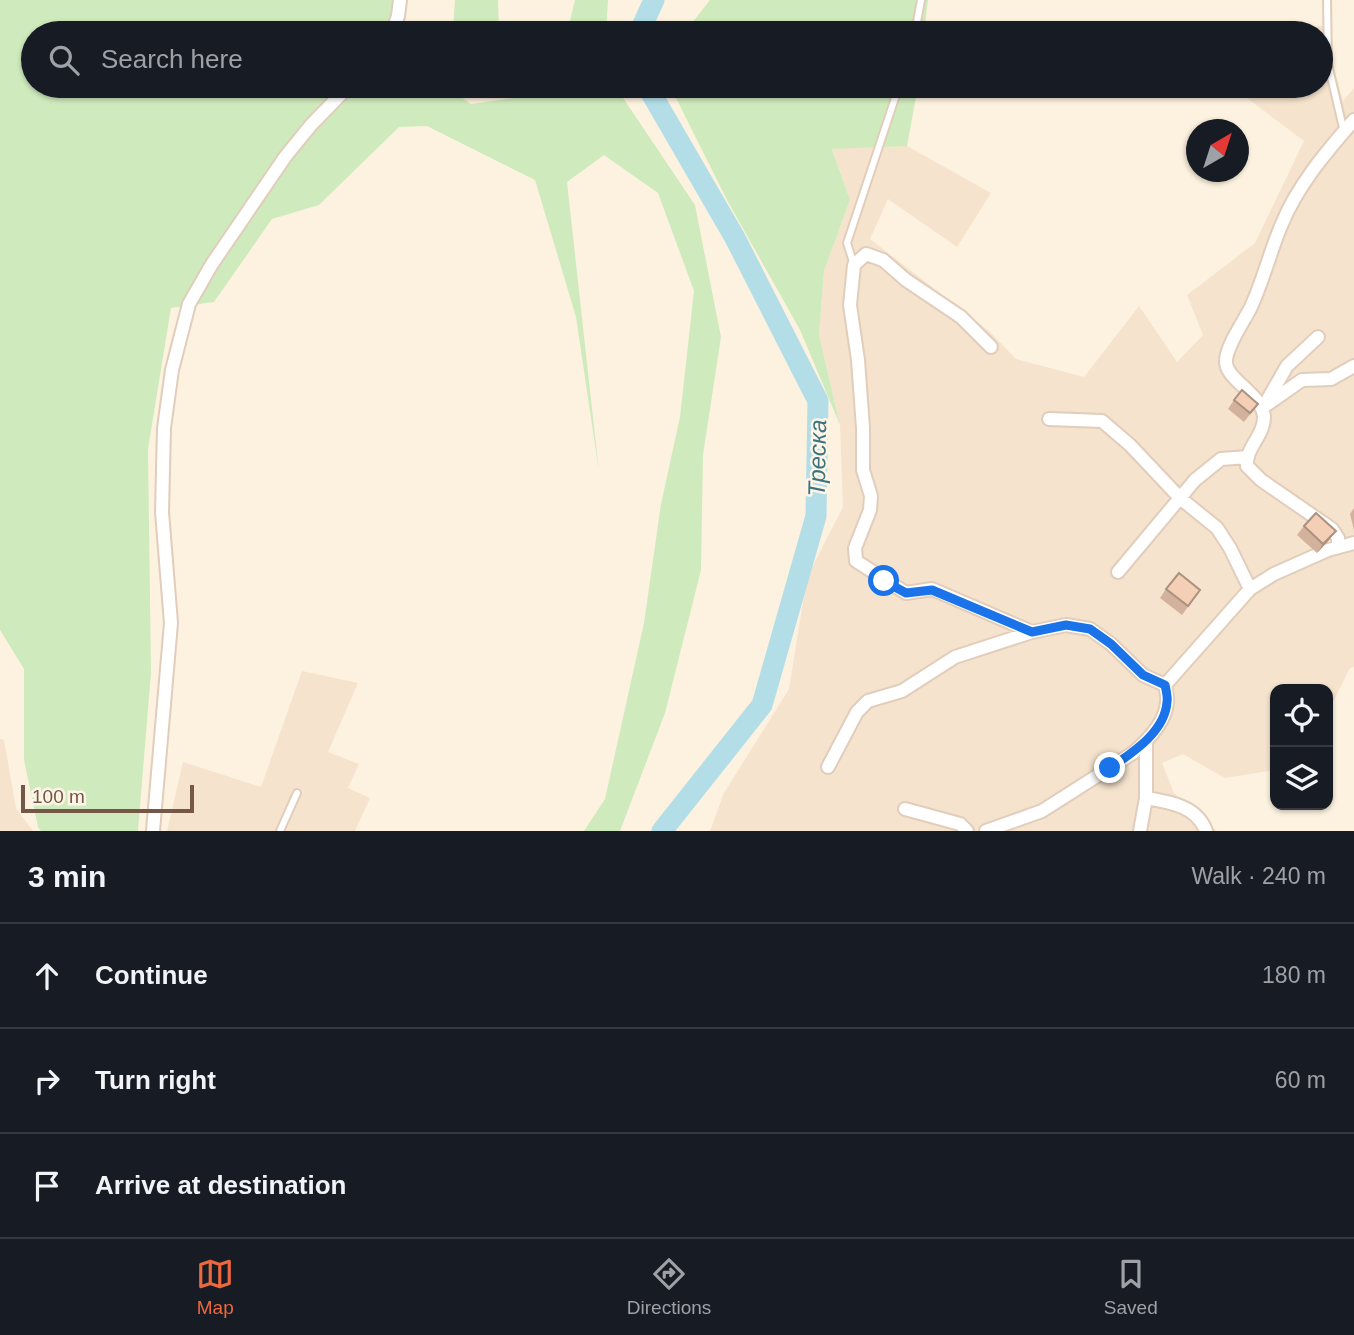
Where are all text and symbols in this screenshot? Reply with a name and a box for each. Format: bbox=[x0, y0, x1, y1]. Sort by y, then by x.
search box bbox=[21, 21, 1333, 98]
icon: search bbox=[45, 41, 83, 79]
text: Search here bbox=[101, 44, 243, 74]
north arrow bbox=[1186, 119, 1249, 182]
water label: Треска bbox=[803, 419, 831, 497]
route start bbox=[868, 565, 899, 596]
map controls bbox=[1270, 684, 1333, 810]
button: locate bbox=[1270, 684, 1333, 747]
button: layers bbox=[1270, 747, 1333, 810]
route end bbox=[1094, 752, 1125, 783]
scale bar bbox=[21, 782, 194, 814]
text: 100 m bbox=[32, 786, 85, 807]
text: 3 min bbox=[28, 860, 106, 893]
text: Walk · 240 m bbox=[1191, 863, 1326, 889]
icon: ahead bbox=[28, 957, 66, 995]
text: Continue bbox=[95, 960, 208, 990]
text: 180 m bbox=[1262, 962, 1326, 988]
icon: right bbox=[28, 1062, 66, 1100]
text: Turn right bbox=[95, 1065, 216, 1095]
text: 60 m bbox=[1275, 1067, 1326, 1093]
icon: arrive bbox=[28, 1167, 66, 1205]
text: Arrive at destination bbox=[95, 1170, 346, 1200]
tab: Map bbox=[196, 1255, 234, 1319]
tab: Directions bbox=[627, 1255, 711, 1319]
tab: Saved bbox=[1104, 1255, 1158, 1319]

